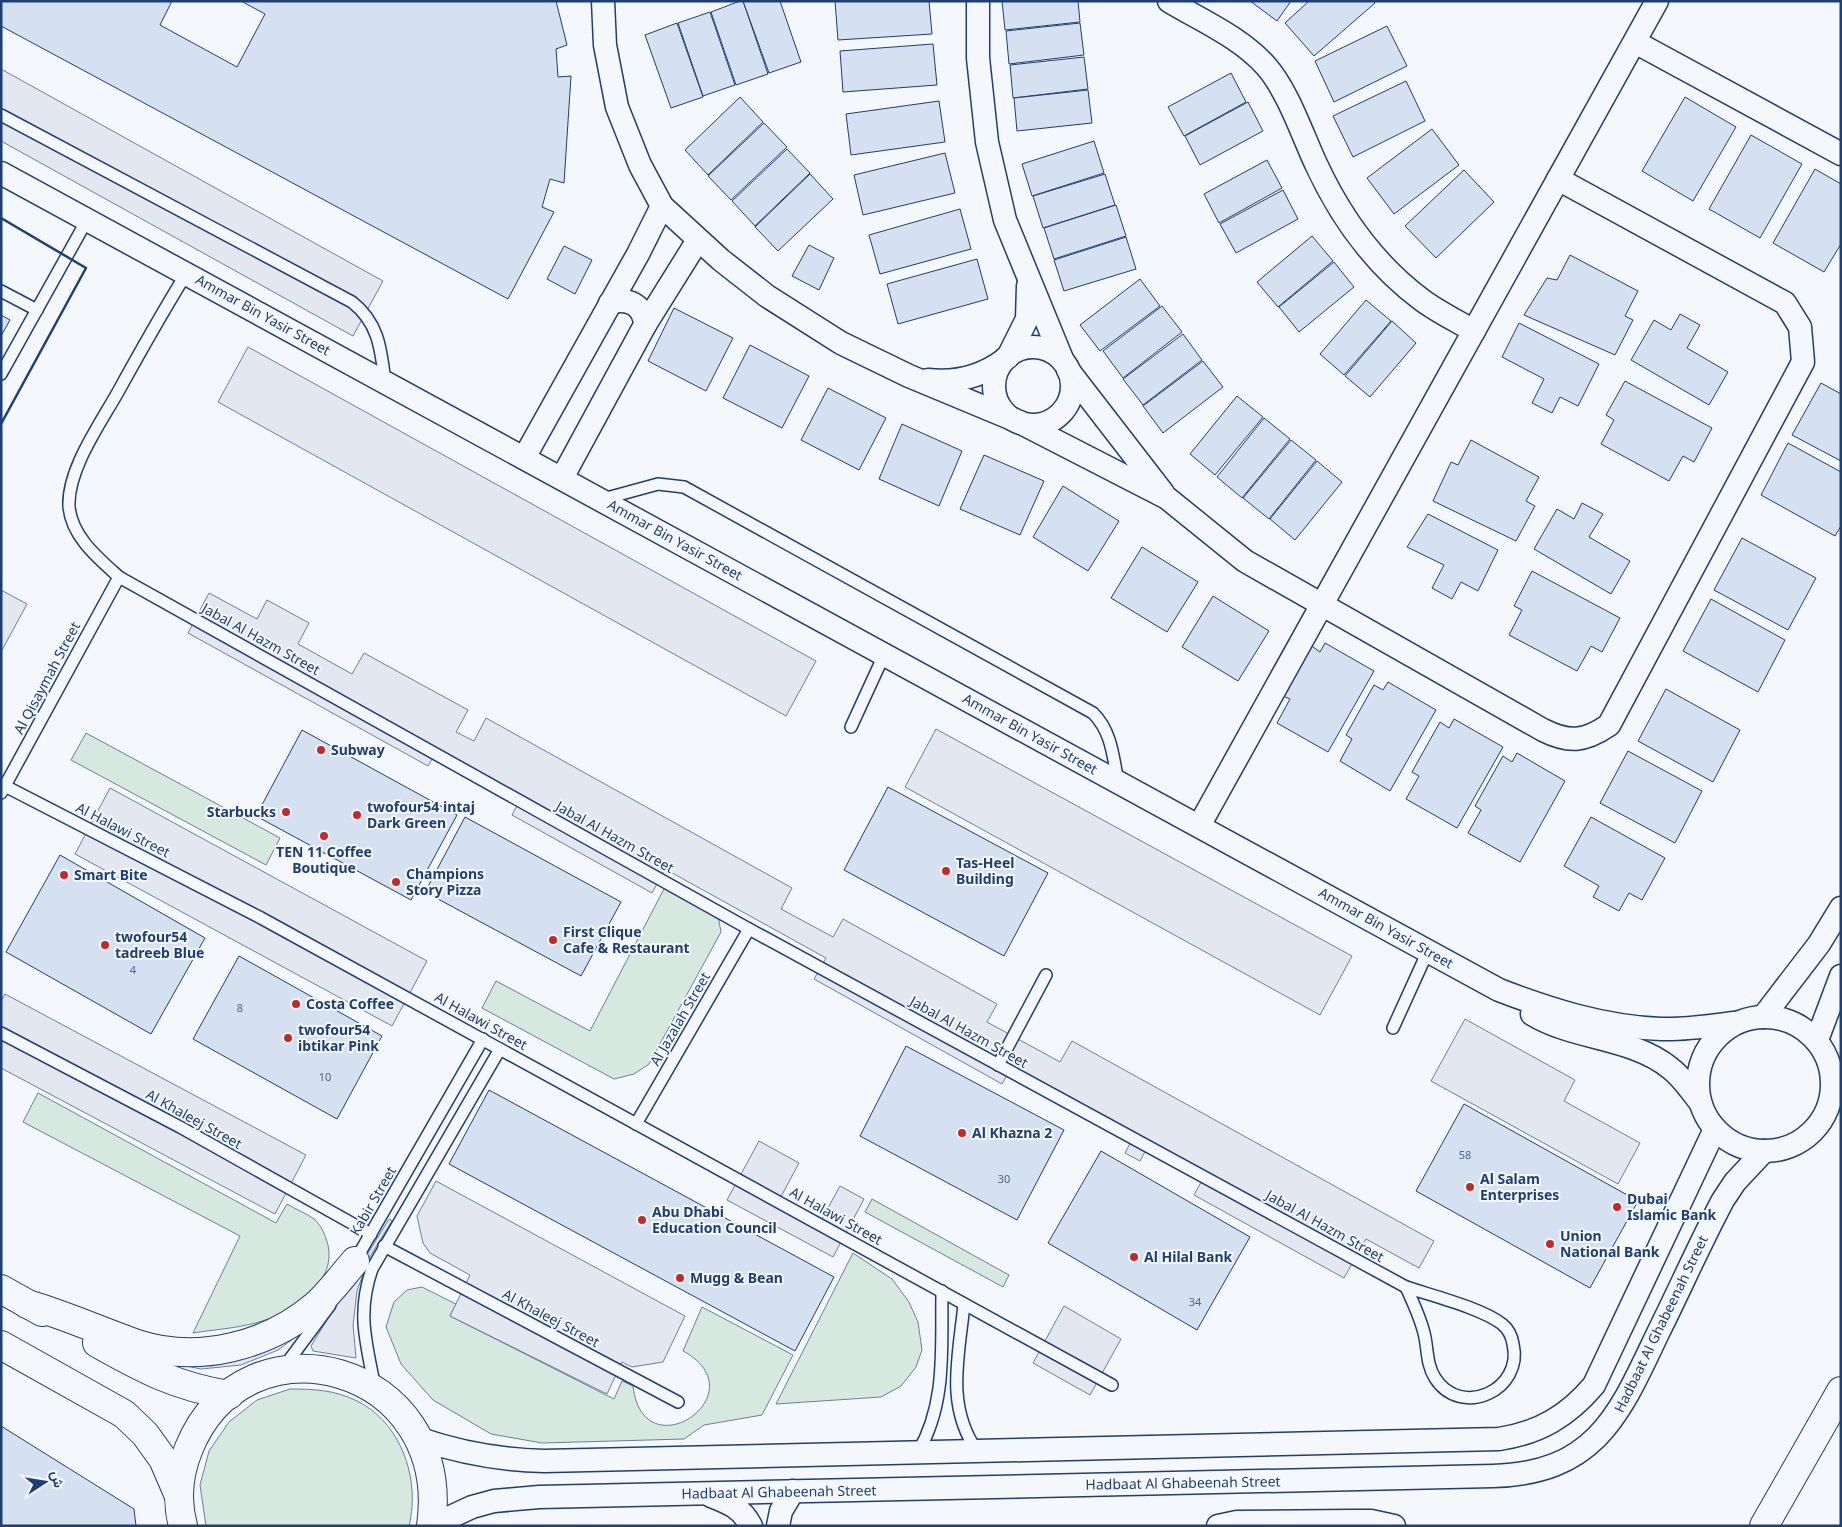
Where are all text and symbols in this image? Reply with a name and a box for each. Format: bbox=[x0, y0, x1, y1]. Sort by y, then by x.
street label: Ammar Bin Yasir Street bbox=[192, 270, 334, 360]
street label: Ammar Bin Yasir Street bbox=[604, 495, 746, 585]
street label: Jabal Al Hazm Street bbox=[197, 597, 324, 679]
street label: Al Qisaymah Street bbox=[9, 618, 84, 737]
street label: Ammar Bin Yasir Street bbox=[959, 689, 1101, 779]
place label: Subway bbox=[331, 740, 385, 759]
marker: Subway bbox=[315, 744, 327, 756]
street label: Jabal Al Hazm Street bbox=[551, 795, 678, 877]
place label: twofour54 intaj Dark Green bbox=[367, 797, 475, 832]
street label: Al Halawi Street bbox=[73, 798, 174, 861]
place label: Starbucks bbox=[207, 802, 276, 821]
marker: Starbucks bbox=[280, 806, 292, 818]
marker: twofour54 intaj Dark Green bbox=[351, 809, 363, 821]
marker: TEN 11 Coffee Boutique bbox=[318, 830, 330, 842]
place label: TEN 11 Coffee Boutique bbox=[276, 842, 372, 877]
place label: Tas-Heel Building bbox=[956, 853, 1014, 888]
place label: Champions Story Pizza bbox=[406, 864, 484, 899]
place label: Smart Bite bbox=[74, 865, 148, 884]
marker: Tas-Heel Building bbox=[940, 865, 952, 877]
marker: Smart Bite bbox=[58, 869, 70, 881]
marker: Champions Story Pizza bbox=[390, 876, 402, 888]
street label: Ammar Bin Yasir Street bbox=[1315, 883, 1457, 973]
place label: First Clique Cafe & Restaurant bbox=[563, 922, 690, 957]
place label: twofour54 tadreeb Blue bbox=[115, 927, 204, 962]
marker: First Clique Cafe & Restaurant bbox=[547, 934, 559, 946]
marker: twofour54 tadreeb Blue bbox=[99, 939, 111, 951]
house number: 4 bbox=[130, 962, 137, 977]
street label: Al Jazalah Street bbox=[645, 968, 714, 1069]
street label: Al Halawi Street bbox=[431, 987, 531, 1054]
street label: Jabal Al Hazm Street bbox=[905, 990, 1032, 1072]
place label: Costa Coffee bbox=[306, 994, 394, 1013]
marker: Costa Coffee bbox=[290, 998, 302, 1010]
house number: 8 bbox=[237, 1000, 243, 1015]
place label: twofour54 ibtikar Pink bbox=[298, 1020, 379, 1055]
marker: twofour54 ibtikar Pink bbox=[282, 1032, 294, 1044]
house number: 10 bbox=[319, 1069, 331, 1084]
street label: Al Khaleej Street bbox=[143, 1084, 246, 1153]
place label: Al Khazna 2 bbox=[972, 1123, 1052, 1142]
marker: Al Khazna 2 bbox=[956, 1127, 968, 1139]
house number: 58 bbox=[1459, 1147, 1471, 1162]
street label: Kabir Street bbox=[345, 1163, 400, 1239]
place label: Al Salam Enterprises bbox=[1480, 1169, 1559, 1204]
house number: 30 bbox=[998, 1171, 1010, 1186]
marker: Al Salam Enterprises bbox=[1464, 1181, 1476, 1193]
street label: Al Halawi Street bbox=[786, 1182, 886, 1249]
street label: Jabal Al Hazm Street bbox=[1261, 1184, 1388, 1266]
place label: Dubai Islamic Bank bbox=[1627, 1189, 1717, 1224]
marker: Dubai Islamic Bank bbox=[1611, 1201, 1623, 1213]
place label: Abu Dhabi Education Council bbox=[652, 1202, 777, 1237]
marker: Abu Dhabi Education Council bbox=[636, 1214, 648, 1226]
place label: Union National Bank bbox=[1560, 1226, 1660, 1261]
street label: Hadbaat Al Ghabeenah Street bbox=[1609, 1232, 1712, 1416]
marker: Union National Bank bbox=[1544, 1238, 1556, 1250]
place label: Al Hilal Bank bbox=[1144, 1247, 1233, 1266]
marker: Al Hilal Bank bbox=[1128, 1251, 1140, 1263]
place label: Mugg & Bean bbox=[690, 1268, 783, 1287]
marker: Mugg & Bean bbox=[674, 1272, 686, 1284]
street label: Al Khaleej Street bbox=[499, 1284, 603, 1351]
house number: 34 bbox=[1189, 1294, 1202, 1309]
north arrow bbox=[20, 1457, 70, 1507]
text: ش bbox=[47, 1469, 69, 1490]
street label: Hadbaat Al Ghabeenah Street bbox=[1085, 1471, 1281, 1494]
street label: Hadbaat Al Ghabeenah Street bbox=[681, 1480, 877, 1503]

